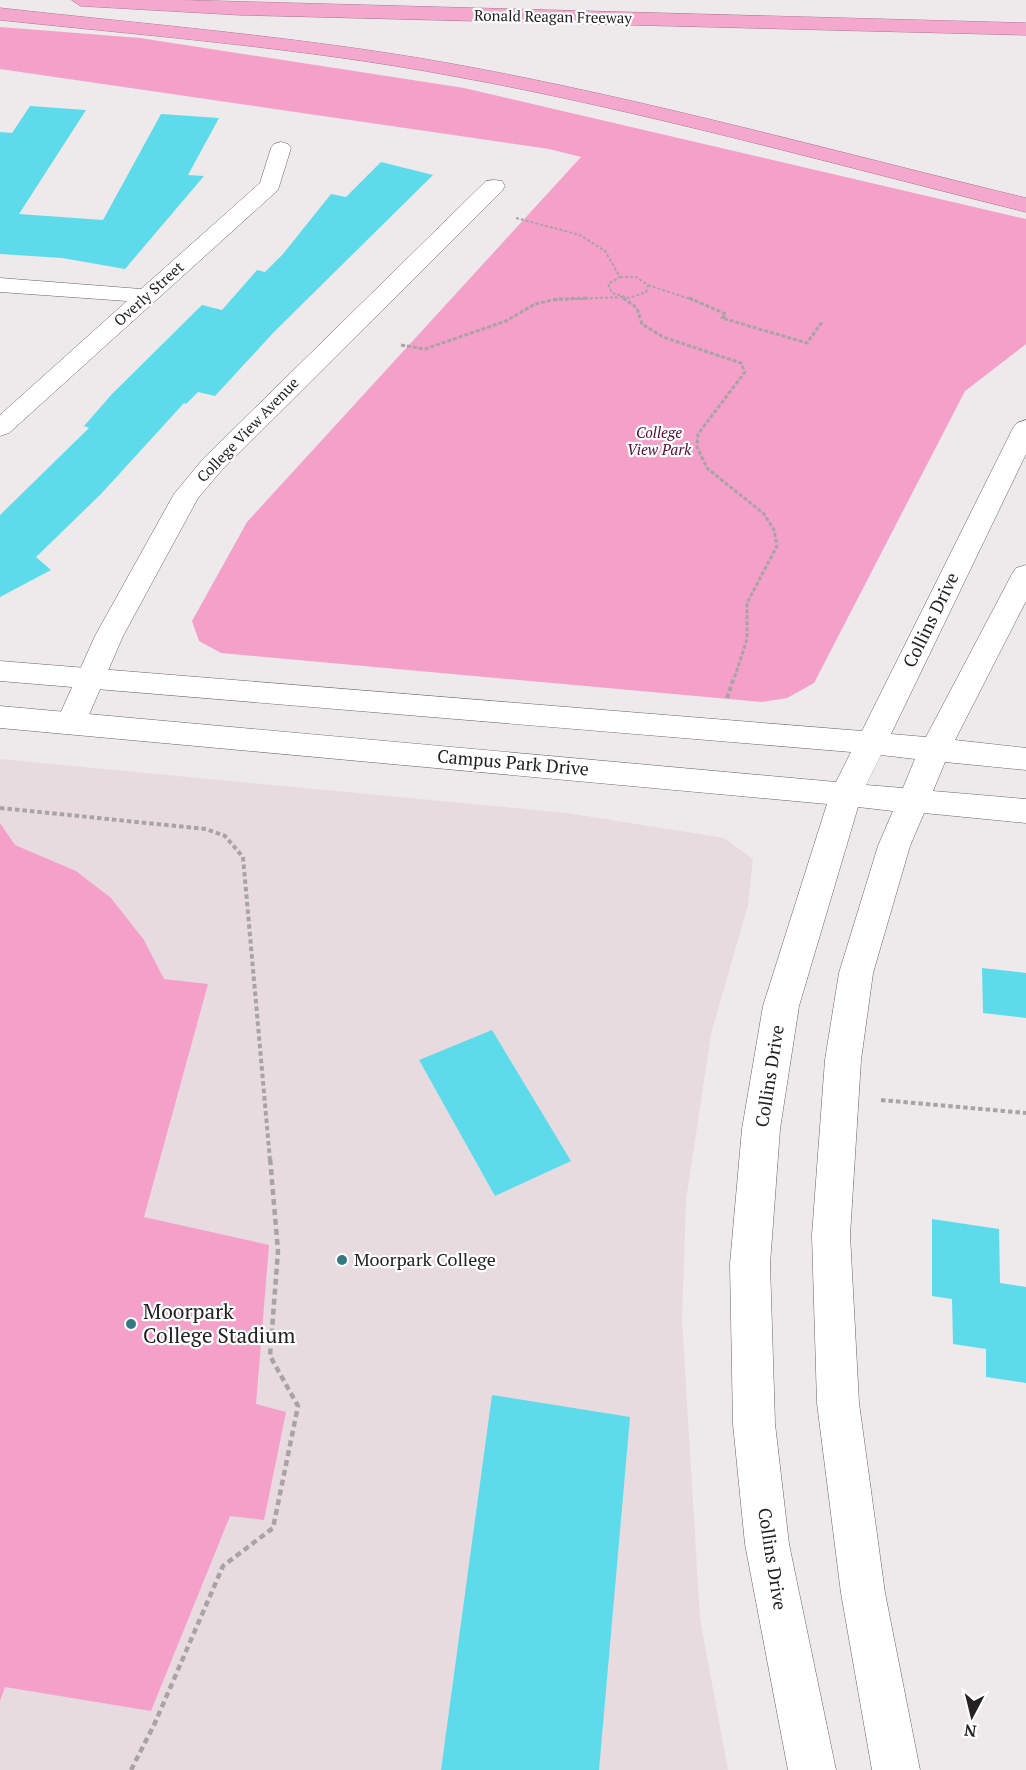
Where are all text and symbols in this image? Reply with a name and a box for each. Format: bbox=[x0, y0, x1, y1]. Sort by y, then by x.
street label: Ronald Reagan Freeway bbox=[474, 5, 633, 27]
street label: Overly Street bbox=[109, 256, 188, 330]
street label: College View Avenue bbox=[192, 373, 303, 486]
park label: College View Park bbox=[627, 422, 692, 459]
street label: Collins Drive bbox=[897, 568, 964, 671]
street label: Campus Park Drive bbox=[436, 743, 590, 781]
street label: Collins Drive bbox=[749, 1023, 789, 1129]
place label: Moorpark College bbox=[354, 1247, 496, 1271]
marker: Moorpark College bbox=[335, 1253, 349, 1267]
place label: Moorpark College Stadium bbox=[143, 1297, 295, 1349]
marker: Moorpark College Stadium bbox=[124, 1317, 138, 1331]
street label: Collins Drive bbox=[753, 1506, 793, 1612]
north arrow bbox=[942, 1686, 1002, 1746]
text: N bbox=[963, 1719, 978, 1743]

